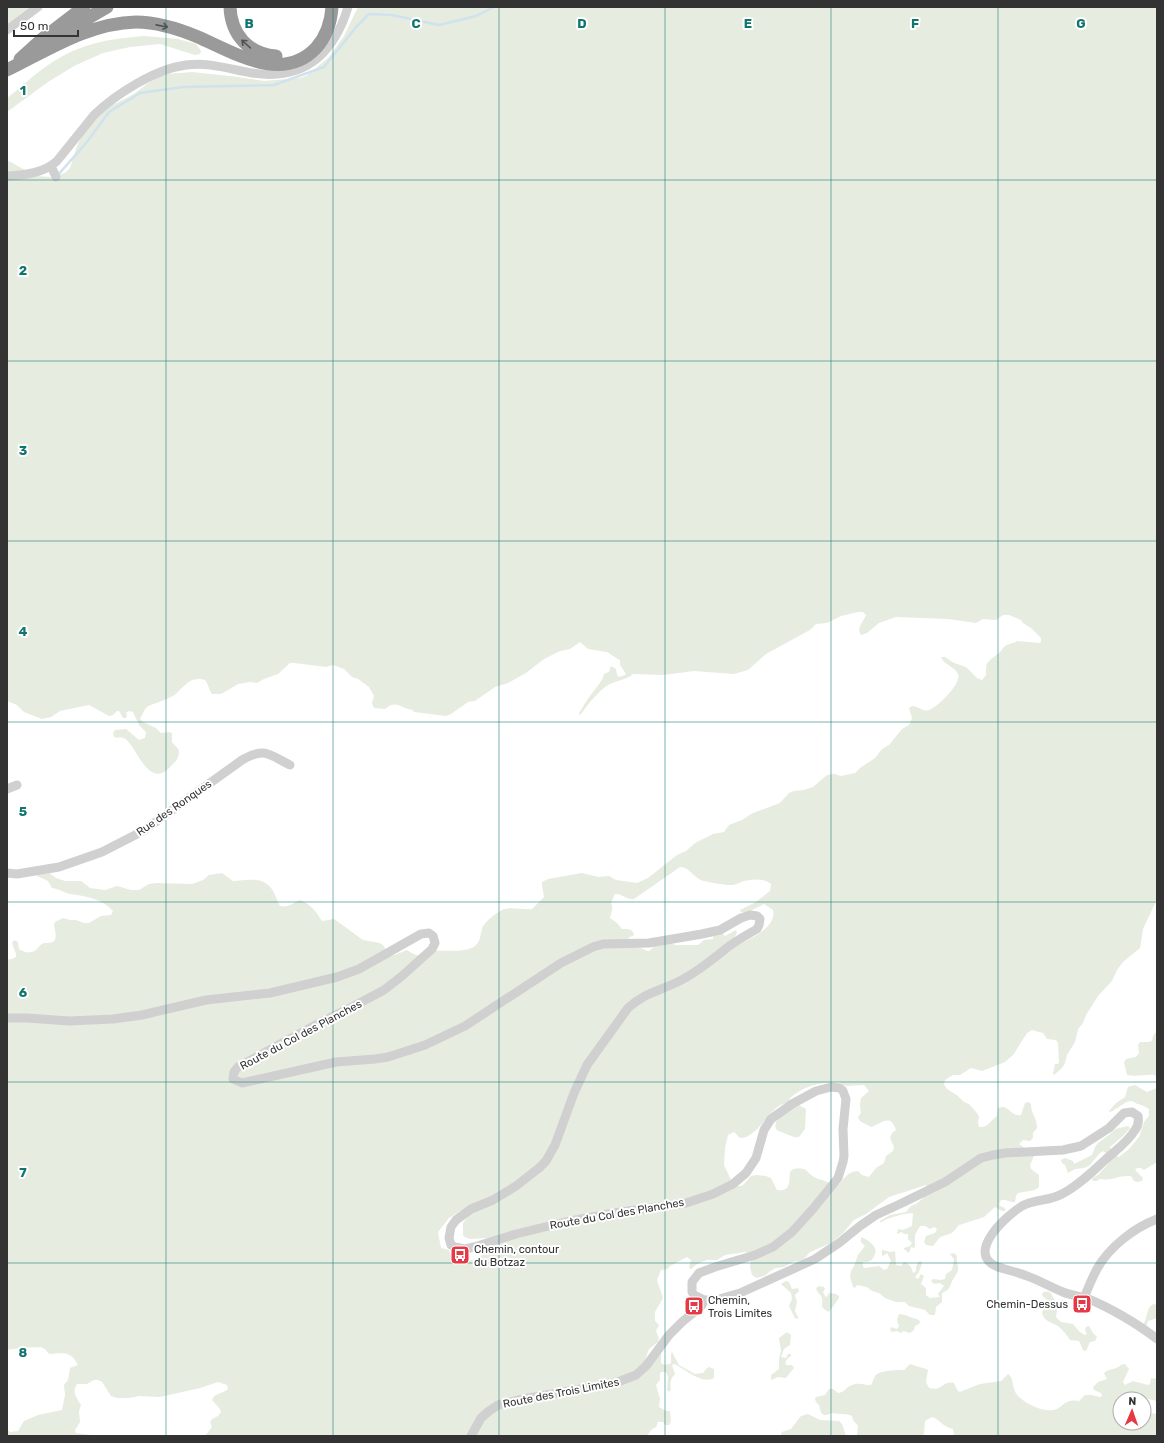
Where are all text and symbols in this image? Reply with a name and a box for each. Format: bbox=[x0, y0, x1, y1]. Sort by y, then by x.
scale bar bbox=[14, 12, 78, 38]
text: B bbox=[244, 16, 254, 31]
text: C bbox=[411, 16, 421, 31]
text: D bbox=[577, 16, 587, 31]
text: E bbox=[744, 16, 752, 31]
text: F bbox=[911, 16, 919, 31]
text: G bbox=[1076, 16, 1086, 31]
text: 50 m bbox=[20, 19, 48, 33]
one-way arrow bbox=[155, 22, 168, 30]
one-way arrow bbox=[241, 39, 251, 49]
text: 1 bbox=[20, 83, 26, 98]
text: 2 bbox=[19, 263, 27, 278]
text: 3 bbox=[19, 443, 28, 458]
text: 4 bbox=[19, 624, 28, 639]
street label: Rue des Ronques bbox=[134, 777, 214, 839]
text: 5 bbox=[19, 804, 27, 819]
text: 6 bbox=[19, 985, 28, 1000]
street label: Route du Col des Planches bbox=[238, 997, 364, 1073]
text: 7 bbox=[19, 1165, 27, 1180]
street label: Route du Col des Planches bbox=[549, 1196, 686, 1232]
place label: Chemin, contour du Botzaz bbox=[474, 1243, 560, 1269]
bus stop icon: Chemin, contour du Botzaz bbox=[449, 1244, 471, 1266]
bus stop icon: Chemin-Dessus bbox=[1071, 1293, 1093, 1315]
place label: Chemin, Trois Limites bbox=[708, 1294, 773, 1320]
bus stop icon: Chemin, Trois Limites bbox=[683, 1295, 705, 1317]
place label: Chemin-Dessus bbox=[986, 1298, 1068, 1311]
text: 8 bbox=[19, 1345, 28, 1360]
street label: Route des Trois Limites bbox=[502, 1375, 621, 1411]
north arrow bbox=[1112, 1391, 1152, 1431]
text: N bbox=[1128, 1395, 1137, 1408]

